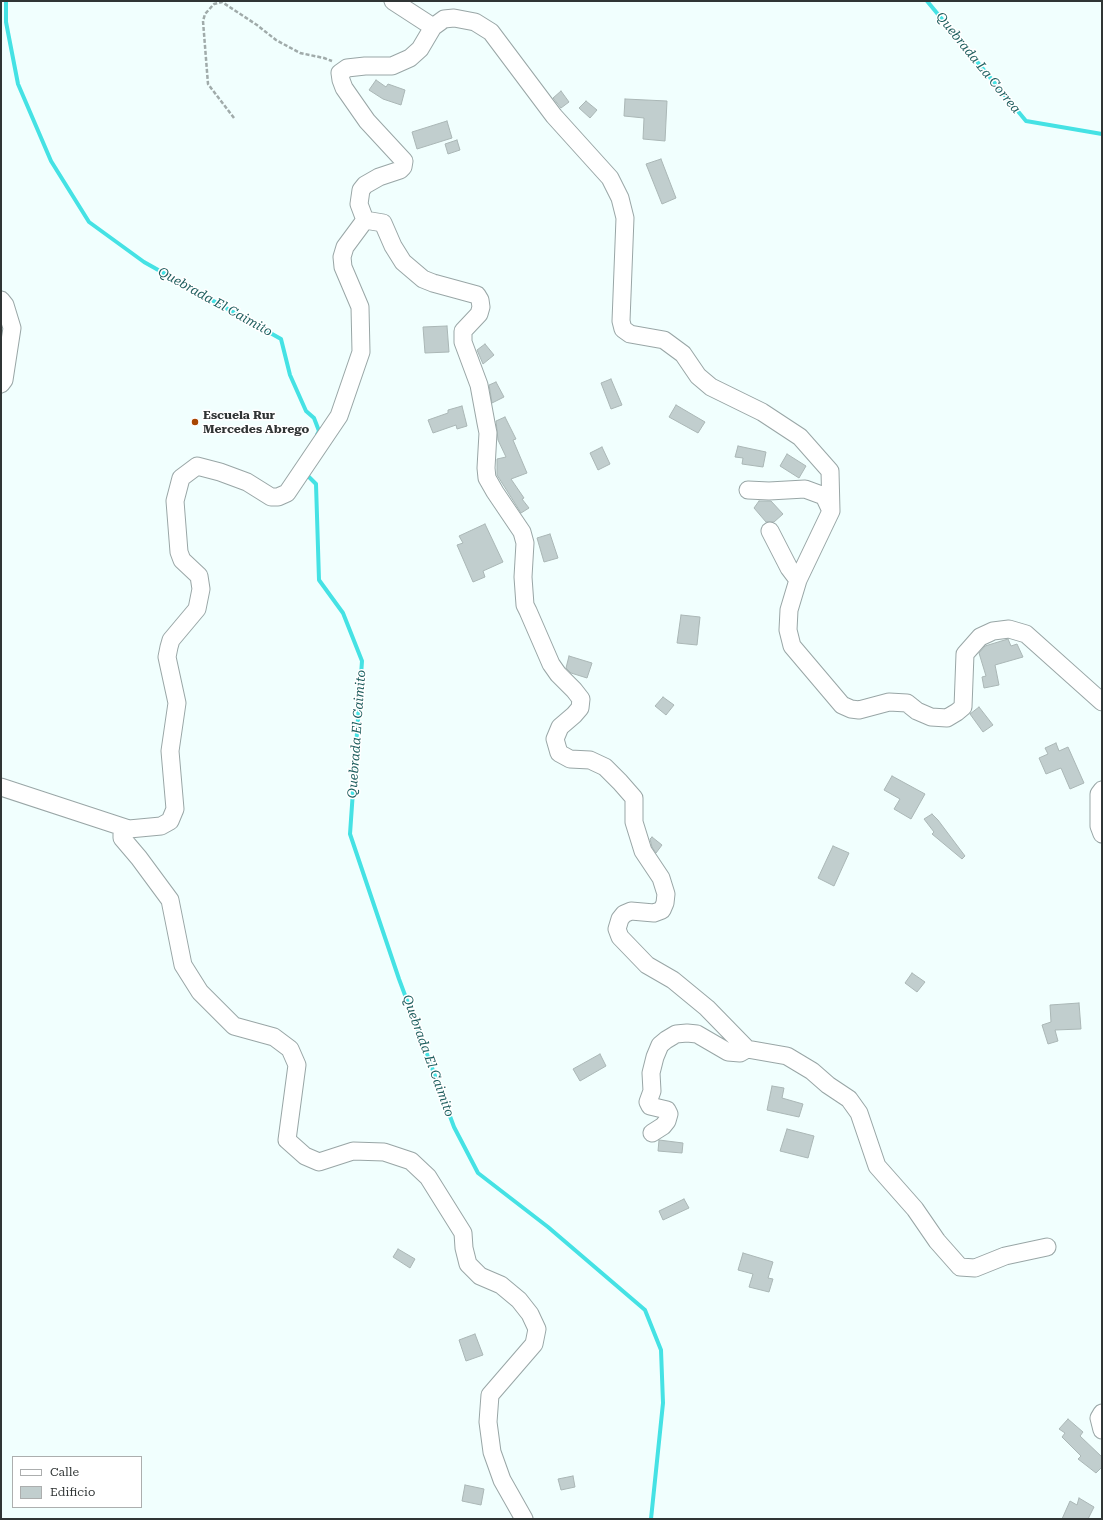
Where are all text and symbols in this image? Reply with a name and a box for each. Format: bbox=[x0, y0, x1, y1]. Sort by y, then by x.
water label: Quebrada La Correa bbox=[932, 9, 1024, 117]
water label: Quebrada El Caimito bbox=[155, 264, 275, 340]
place label: Escuela Rur Mercedes Abrego bbox=[203, 408, 309, 436]
marker: Escuela Rur Mercedes Abrego bbox=[190, 417, 200, 427]
water label: Quebrada El Caimito bbox=[345, 669, 369, 799]
water label: Quebrada El Caimito bbox=[399, 993, 457, 1119]
legend bbox=[12, 1456, 142, 1508]
text: Calle bbox=[50, 1465, 79, 1479]
text: Edificio bbox=[50, 1485, 95, 1499]

